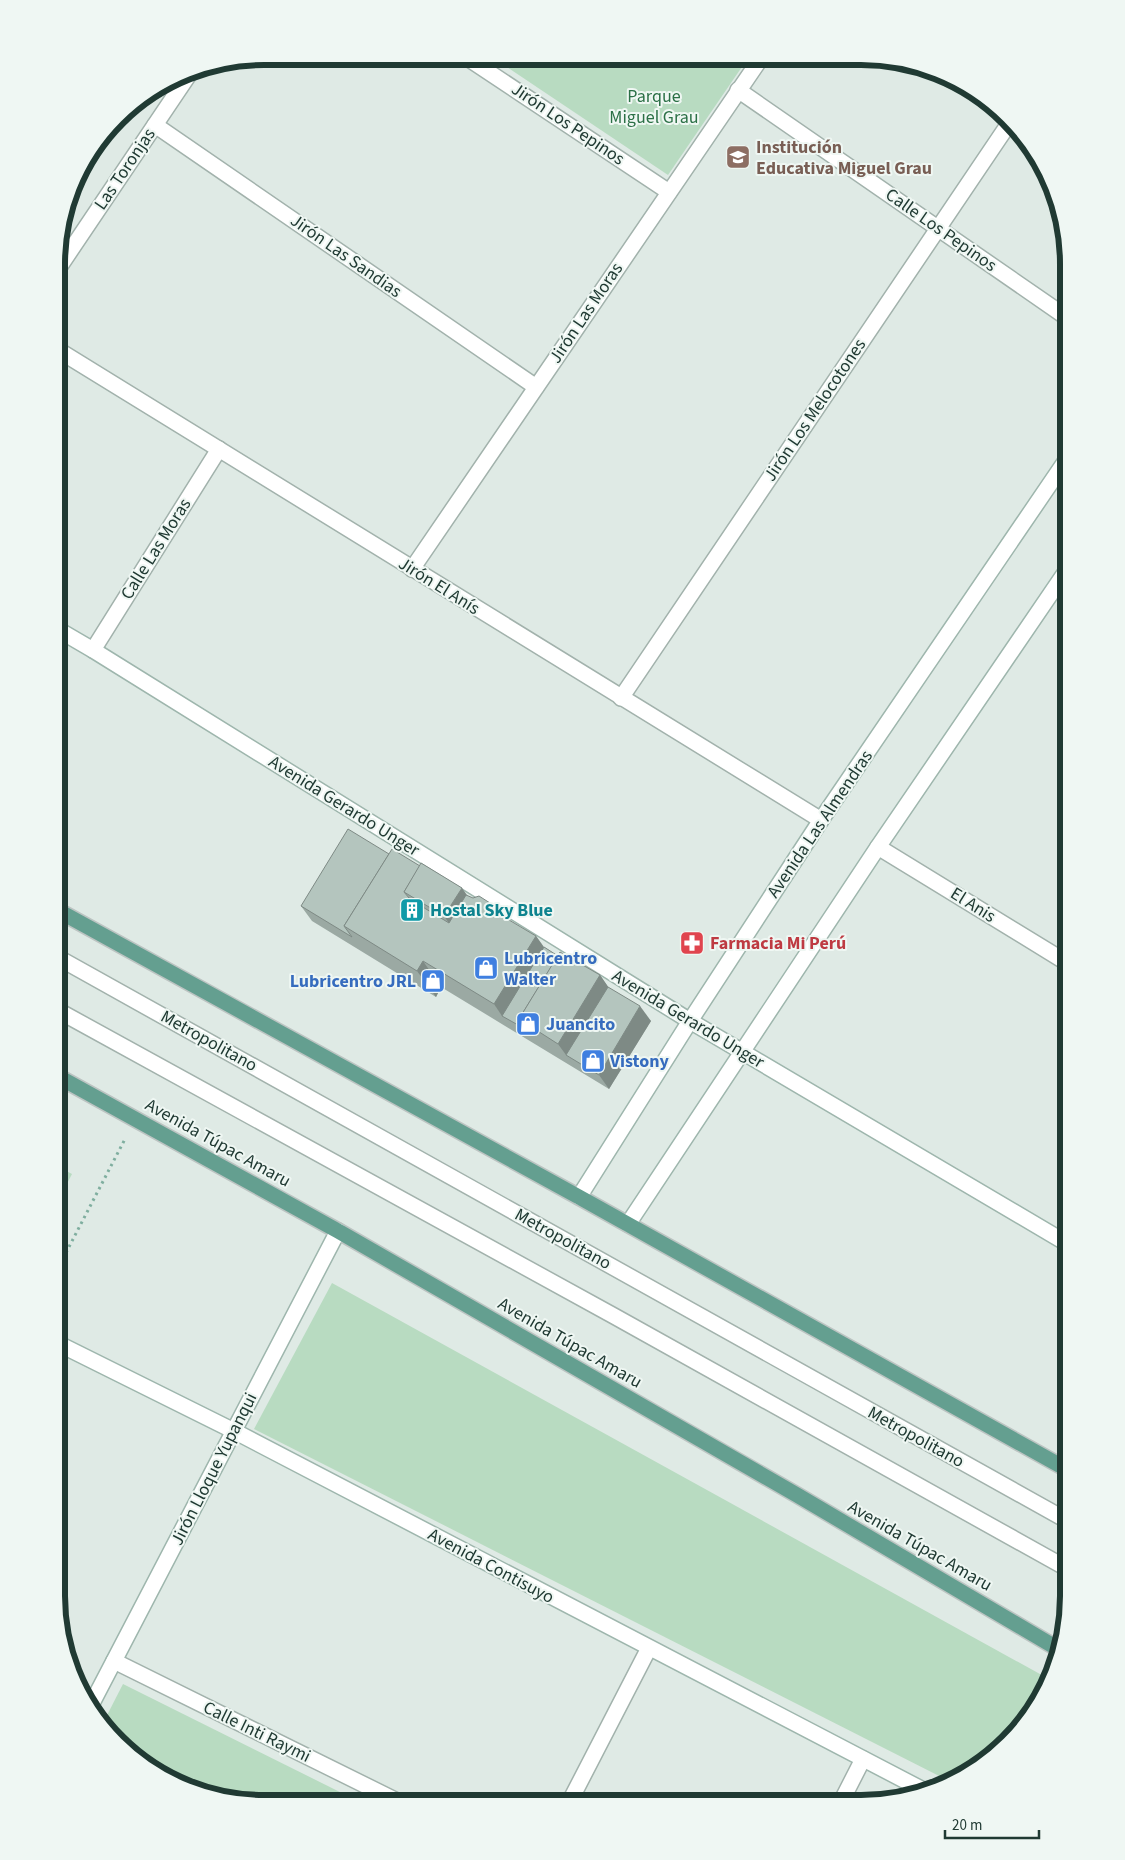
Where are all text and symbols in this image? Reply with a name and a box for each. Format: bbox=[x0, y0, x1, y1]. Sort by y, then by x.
street label: Jirón Los Pepinos bbox=[506, 77, 630, 171]
park label: Parque Miguel Grau bbox=[609, 84, 699, 130]
street label: Las Toronjas bbox=[88, 123, 162, 215]
place label: Institución Educativa Miguel Grau bbox=[756, 135, 932, 181]
school or university icon: Institución Educativa Miguel Grau bbox=[725, 144, 751, 170]
street label: Calle Los Pepinos bbox=[880, 182, 1002, 278]
street label: Jirón Las Sandias bbox=[285, 208, 407, 304]
street label: Jirón Las Moras bbox=[543, 258, 629, 368]
street label: Jirón Los Melocotones bbox=[758, 334, 872, 486]
street label: Calle Las Moras bbox=[115, 493, 197, 605]
street label: Jirón El Anís bbox=[394, 551, 484, 621]
street label: Avenida Las Almendras bbox=[761, 745, 879, 903]
street label: Avenida Gerardo Unger bbox=[264, 749, 425, 863]
street label: El Anis bbox=[945, 881, 1001, 929]
building icon: Hostal Sky Blue bbox=[399, 897, 425, 923]
place label: Hostal Sky Blue bbox=[430, 898, 553, 923]
pharmacy icon: Farmacia Mi Perú bbox=[679, 930, 705, 956]
place label: Farmacia Mi Perú bbox=[710, 931, 846, 956]
place label: Lubricentro Walter bbox=[504, 946, 597, 992]
shop icon: Lubricentro Walter bbox=[473, 955, 499, 981]
street label: Avenida Gerardo Unger bbox=[607, 964, 770, 1075]
shop icon: Lubricentro JRL bbox=[420, 968, 446, 994]
place label: Lubricentro JRL bbox=[290, 969, 416, 994]
street label: Metropolitano bbox=[156, 1004, 262, 1078]
shop icon: Juancito bbox=[515, 1011, 541, 1037]
place label: Juancito bbox=[546, 1012, 615, 1037]
shop icon: Vistony bbox=[580, 1048, 606, 1074]
place label: Vistony bbox=[609, 1049, 669, 1074]
street label: Avenida Túpac Amaru bbox=[141, 1093, 295, 1193]
street label: Metropolitano bbox=[510, 1202, 616, 1276]
street label: Avenida Túpac Amaru bbox=[493, 1291, 647, 1395]
street label: Jirón Lloque Yupanqui bbox=[165, 1388, 263, 1550]
street label: Metropolitano bbox=[863, 1400, 969, 1474]
street label: Avenida Túpac Amaru bbox=[843, 1494, 997, 1598]
street label: Avenida Contisuyo bbox=[423, 1522, 559, 1610]
street label: Calle Inti Raymi bbox=[199, 1695, 315, 1769]
scale bar bbox=[945, 1808, 1039, 1840]
text: 20 m bbox=[952, 1815, 982, 1836]

